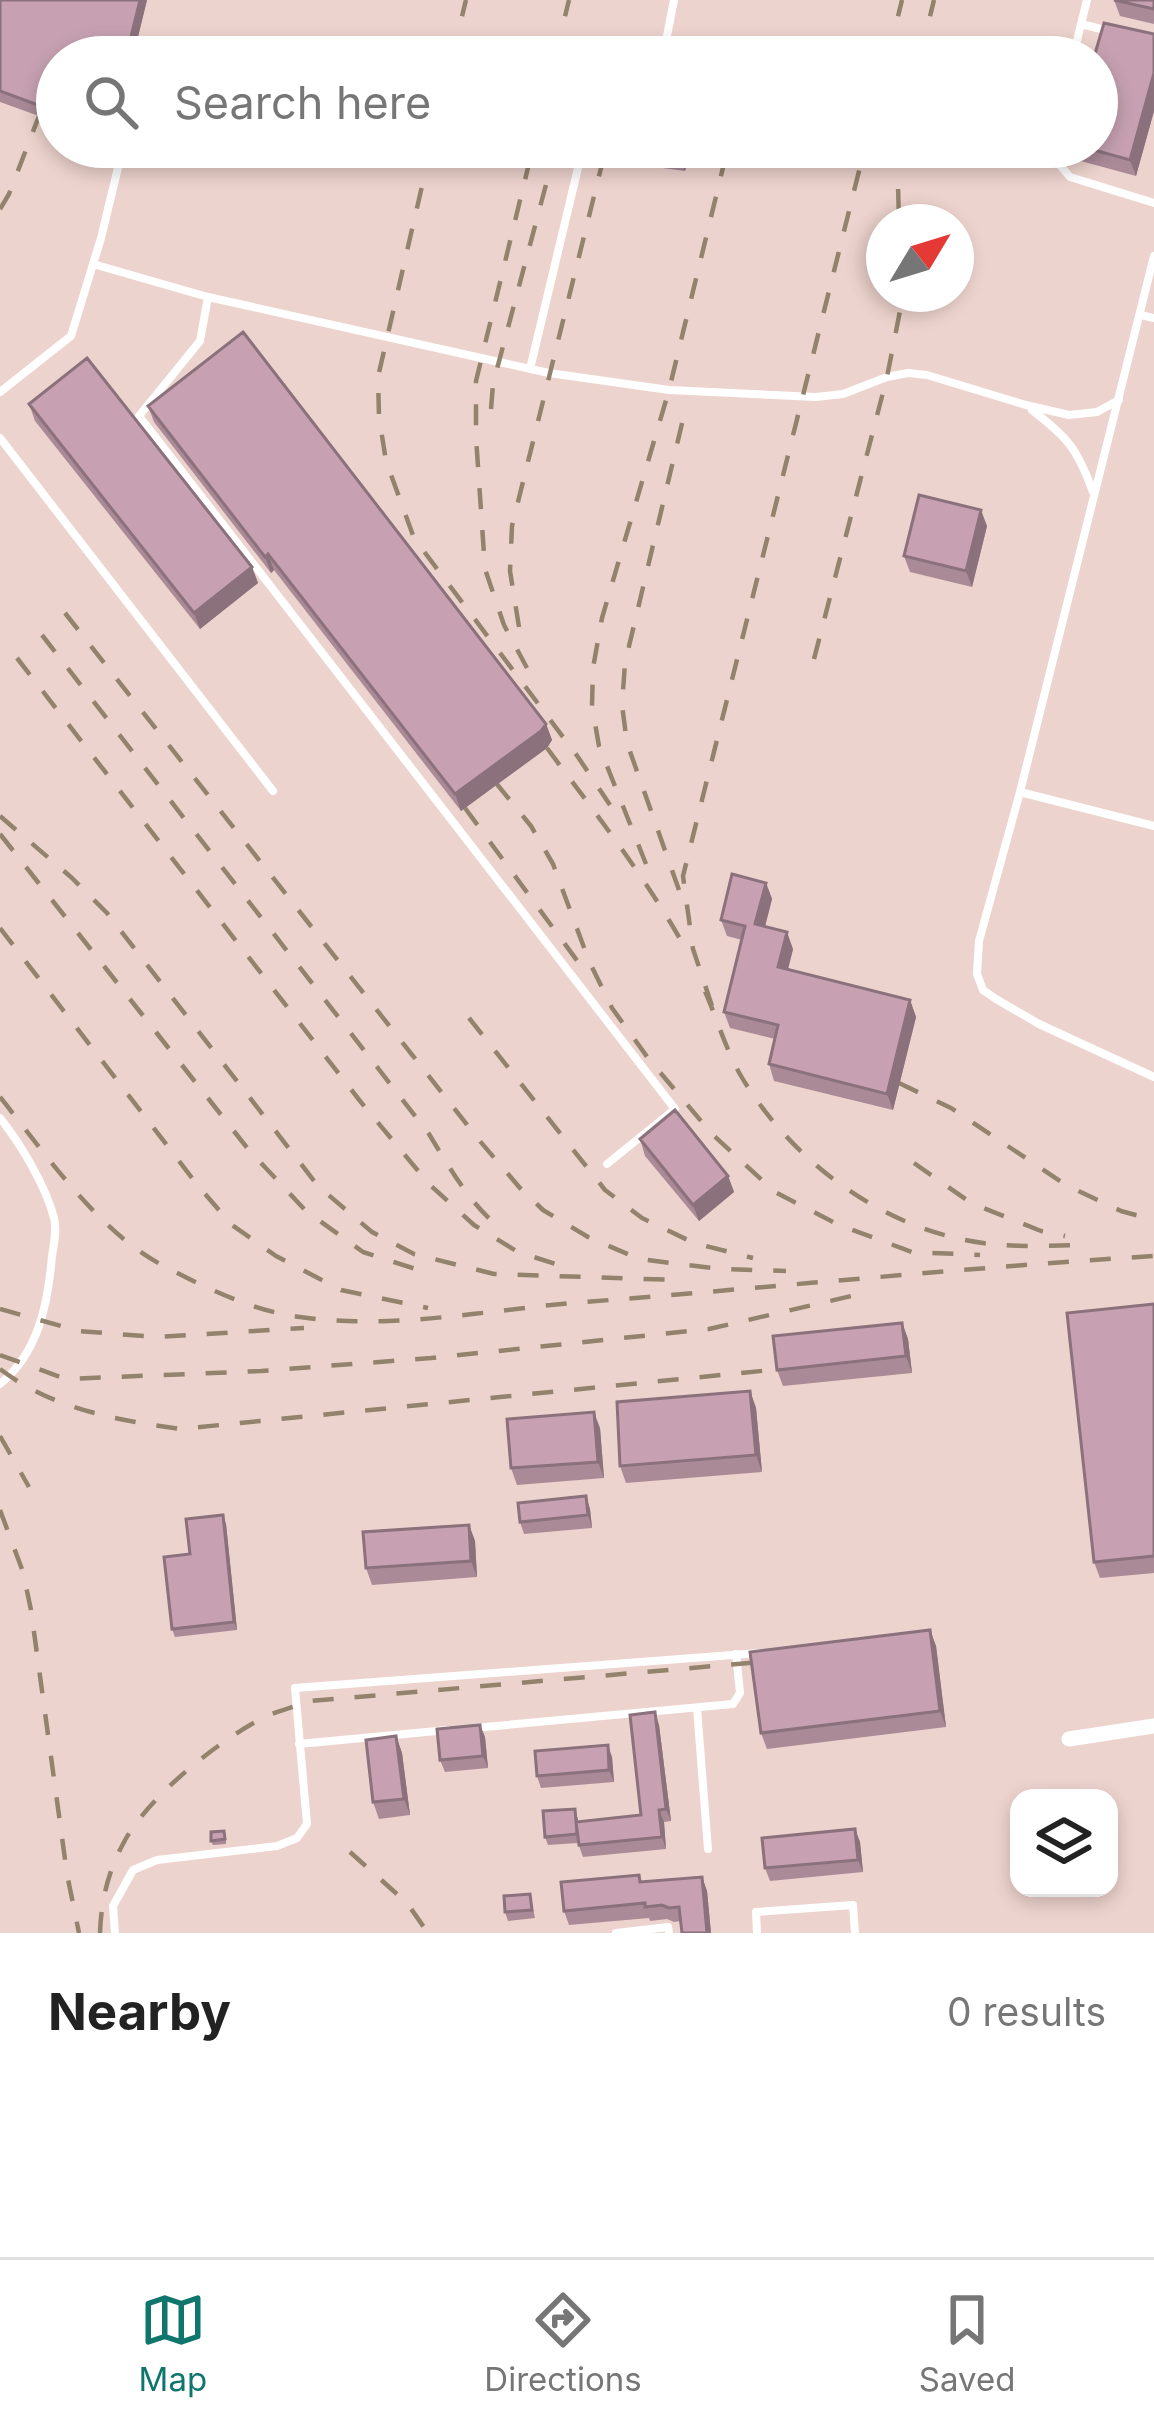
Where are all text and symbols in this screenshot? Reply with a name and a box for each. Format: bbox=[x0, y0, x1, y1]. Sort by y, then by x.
search box bbox=[36, 36, 1118, 168]
icon: search bbox=[78, 69, 144, 135]
text: Search here bbox=[174, 75, 431, 130]
north arrow bbox=[866, 204, 974, 312]
map controls bbox=[1010, 1789, 1118, 1897]
button: layers bbox=[1010, 1789, 1118, 1897]
text: Nearby bbox=[48, 1981, 231, 2042]
text: 0 results bbox=[947, 1988, 1106, 2035]
tab: Map bbox=[139, 2287, 207, 2399]
tab: Directions bbox=[484, 2287, 642, 2399]
tab: Saved bbox=[919, 2287, 1015, 2399]

